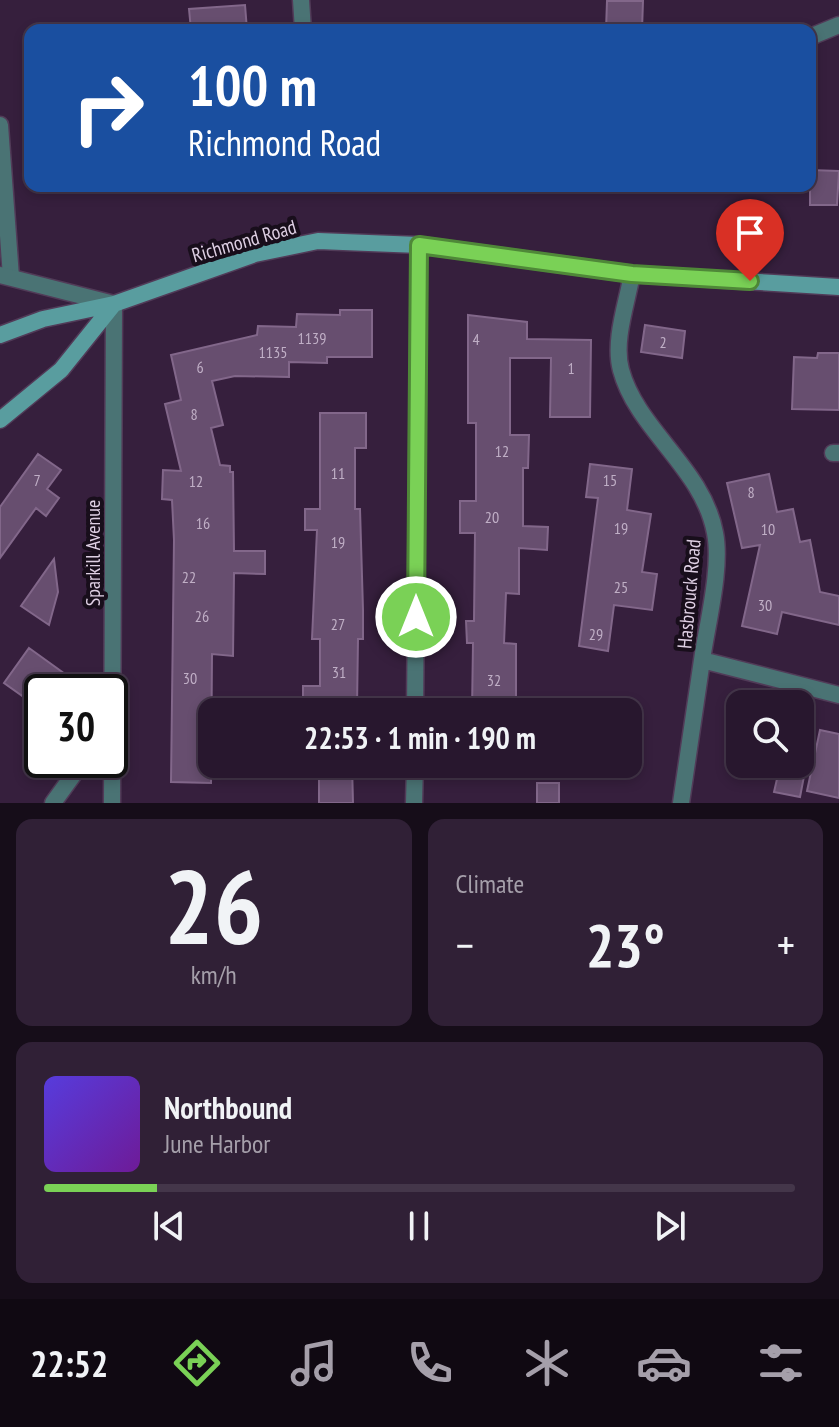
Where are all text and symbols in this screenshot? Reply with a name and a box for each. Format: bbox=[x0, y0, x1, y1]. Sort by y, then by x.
text: 100 m bbox=[188, 49, 317, 121]
icon: right bbox=[56, 56, 160, 160]
text: Richmond Road bbox=[188, 119, 381, 166]
pin bbox=[716, 199, 784, 281]
icon: arrive bbox=[728, 211, 772, 255]
street label: Richmond Road bbox=[189, 214, 299, 268]
house number: 1139 bbox=[298, 328, 326, 348]
house number: 4 bbox=[472, 329, 480, 349]
house number: 2 bbox=[659, 332, 667, 352]
house number: 1135 bbox=[259, 342, 287, 362]
house number: 6 bbox=[196, 357, 204, 377]
house number: 1 bbox=[567, 358, 575, 378]
house number: 8 bbox=[190, 404, 198, 424]
house number: 12 bbox=[495, 441, 509, 461]
house number: 11 bbox=[331, 463, 345, 483]
house number: 7 bbox=[33, 470, 41, 490]
house number: 15 bbox=[603, 470, 617, 490]
house number: 12 bbox=[189, 471, 203, 491]
house number: 8 bbox=[747, 482, 755, 502]
street label: Sparkill Avenue bbox=[80, 500, 106, 606]
house number: 20 bbox=[485, 507, 499, 527]
house number: 16 bbox=[196, 513, 210, 533]
house number: 19 bbox=[614, 518, 628, 538]
house number: 10 bbox=[761, 519, 775, 539]
house number: 19 bbox=[331, 532, 345, 552]
street label: Hasbrouck Road bbox=[671, 538, 707, 650]
house number: 22 bbox=[182, 567, 196, 587]
position arrow bbox=[374, 575, 458, 659]
house number: 25 bbox=[614, 577, 628, 597]
house number: 30 bbox=[758, 595, 772, 615]
house number: 26 bbox=[195, 606, 209, 626]
house number: 27 bbox=[331, 614, 345, 634]
house number: 29 bbox=[589, 624, 603, 644]
house number: 31 bbox=[332, 662, 346, 682]
house number: 30 bbox=[183, 668, 197, 688]
house number: 32 bbox=[487, 670, 501, 690]
speed limit sign: 30 bbox=[24, 674, 128, 778]
map controls bbox=[726, 690, 814, 778]
button: search bbox=[726, 690, 814, 778]
text: 22:53 · 1 min · 190 m bbox=[304, 718, 536, 757]
text: 26 bbox=[164, 838, 263, 973]
text: Climate bbox=[456, 867, 524, 900]
text: 23° bbox=[586, 906, 665, 984]
text: − bbox=[456, 916, 474, 973]
text: + bbox=[777, 916, 795, 973]
text: km/h bbox=[191, 958, 237, 991]
text: Northbound bbox=[164, 1088, 292, 1127]
text: June Harbor bbox=[164, 1127, 270, 1160]
icon: previous bbox=[147, 1204, 191, 1248]
icon: pause bbox=[397, 1204, 441, 1248]
icon: next bbox=[648, 1204, 692, 1248]
icon: directions bbox=[169, 1335, 225, 1391]
icon: music bbox=[286, 1335, 342, 1391]
icon: phone bbox=[402, 1335, 458, 1391]
icon: climate bbox=[519, 1335, 575, 1391]
icon: car bbox=[636, 1335, 692, 1391]
icon: filters bbox=[753, 1335, 809, 1391]
text: 22:52 bbox=[30, 1340, 108, 1387]

